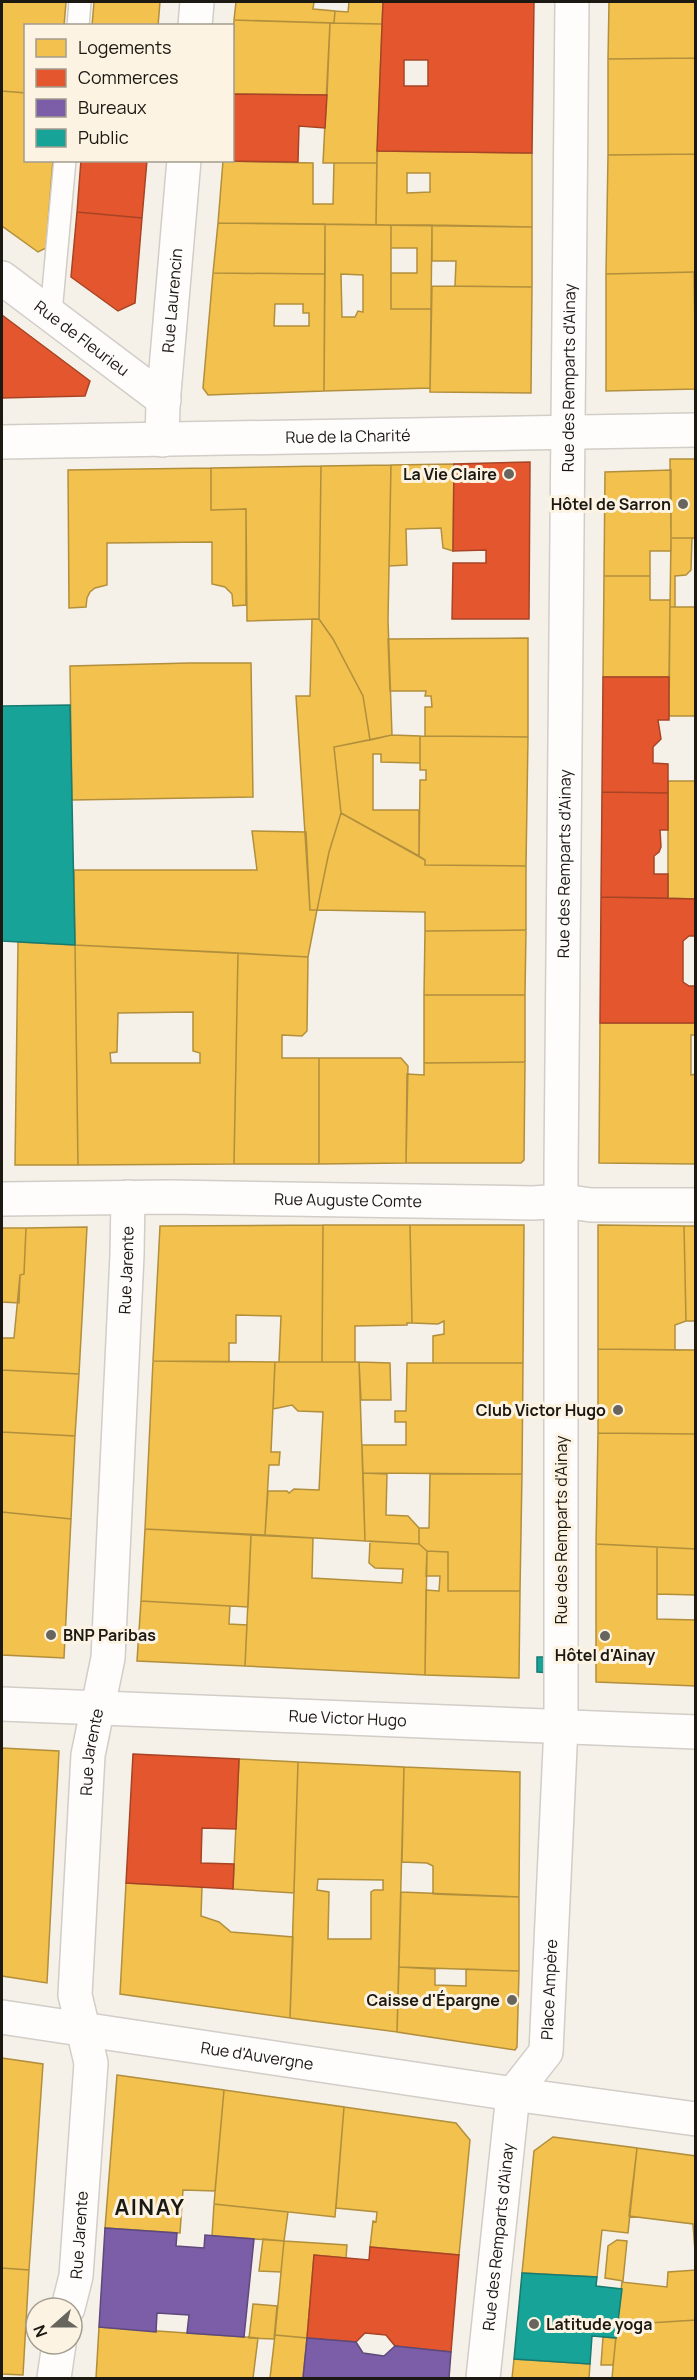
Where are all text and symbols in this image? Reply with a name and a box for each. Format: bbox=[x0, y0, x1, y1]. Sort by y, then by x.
legend bbox=[24, 24, 234, 162]
text: Logements bbox=[78, 35, 172, 59]
text: Commerces bbox=[78, 65, 179, 89]
text: Bureaux bbox=[78, 95, 147, 119]
text: Public bbox=[78, 125, 129, 149]
street label: Rue Laurencin bbox=[156, 247, 187, 354]
street label: Rue des Remparts d'Ainay bbox=[557, 283, 580, 472]
street label: Rue de Fleurieu bbox=[30, 295, 134, 381]
street label: Rue de la Charité bbox=[285, 424, 411, 448]
place label: La Vie Claire bbox=[403, 463, 497, 485]
marker: La Vie Claire bbox=[502, 467, 516, 481]
place label: Hôtel de Sarron bbox=[551, 493, 671, 515]
marker: Hôtel de Sarron bbox=[676, 497, 690, 511]
street label: Rue des Remparts d'Ainay bbox=[552, 769, 576, 958]
street label: Rue Auguste Comte bbox=[274, 1188, 422, 1212]
street label: Rue Jarente bbox=[113, 1226, 138, 1315]
place label: Club Victor Hugo bbox=[476, 1399, 606, 1421]
marker: Club Victor Hugo bbox=[611, 1403, 625, 1417]
street label: Rue des Remparts d'Ainay bbox=[550, 1435, 572, 1624]
place label: BNP Paribas bbox=[63, 1624, 156, 1646]
marker: BNP Paribas bbox=[44, 1628, 58, 1642]
marker: Hôtel d'Ainay bbox=[598, 1629, 612, 1643]
place label: Hôtel d'Ainay bbox=[555, 1644, 655, 1666]
street label: Rue Victor Hugo bbox=[288, 1705, 407, 1731]
street label: Rue Jarente bbox=[75, 1706, 108, 1796]
street label: Place Ampère bbox=[536, 1939, 562, 2040]
place label: Caisse d'Épargne bbox=[366, 1989, 500, 2011]
marker: Caisse d'Épargne bbox=[505, 1993, 519, 2007]
street label: Rue d'Auvergne bbox=[199, 2036, 315, 2075]
street label: Rue des Remparts d'Ainay bbox=[477, 2141, 519, 2332]
street label: Rue Jarente bbox=[65, 2190, 93, 2280]
district label: AINAY bbox=[114, 2192, 186, 2222]
north arrow bbox=[24, 2296, 84, 2356]
place label: Latitude yoga bbox=[546, 2313, 652, 2335]
marker: Latitude yoga bbox=[527, 2317, 541, 2331]
text: N bbox=[28, 2322, 52, 2341]

